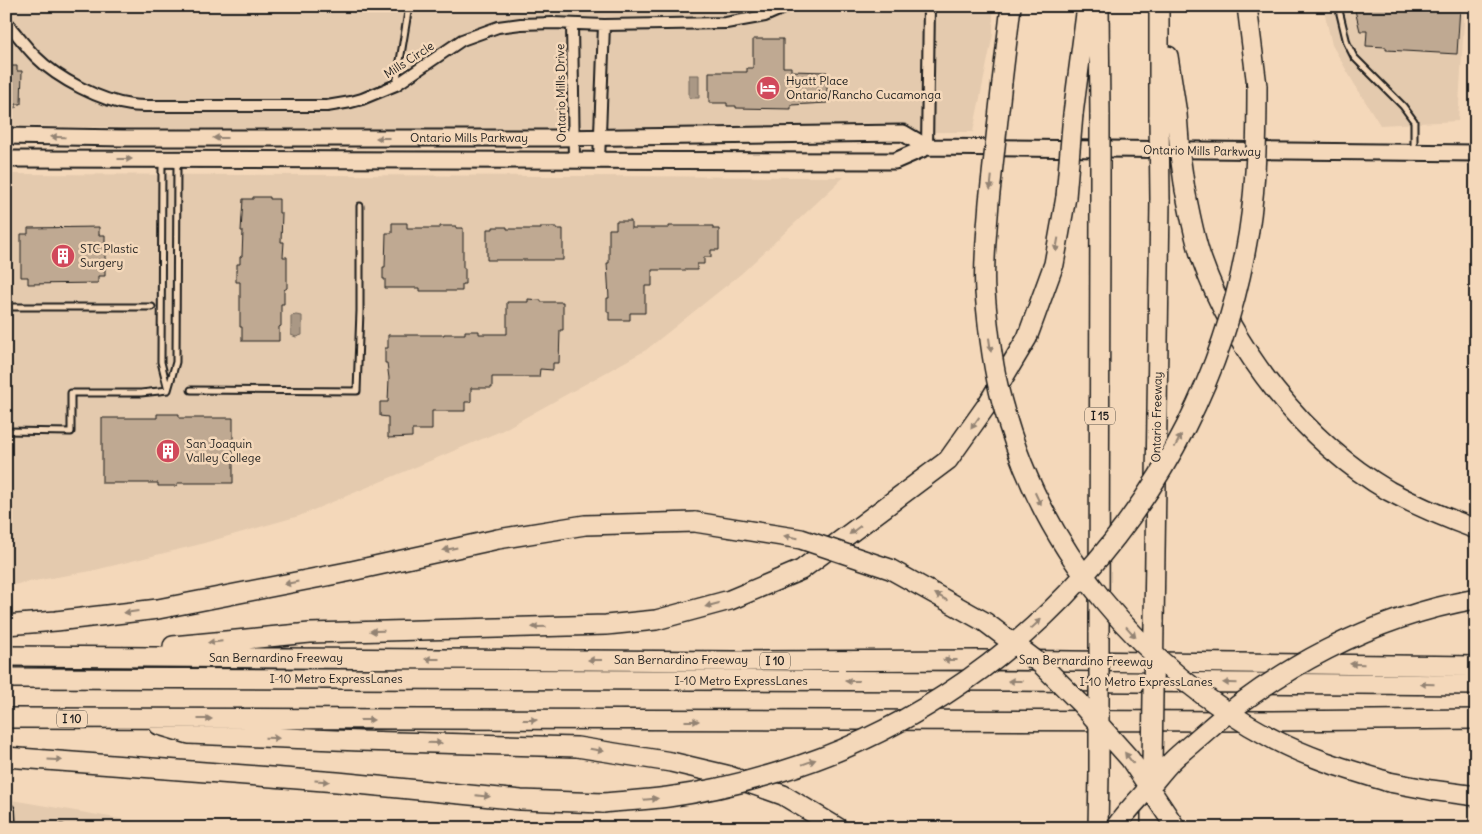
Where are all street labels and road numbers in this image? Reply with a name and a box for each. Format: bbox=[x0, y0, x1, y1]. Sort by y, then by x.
street label: Mills Circle bbox=[381, 38, 437, 81]
street label: Ontario Mills Drive bbox=[552, 44, 569, 142]
street label: Ontario Mills Parkway bbox=[410, 130, 528, 145]
street label: Ontario Mills Parkway bbox=[1143, 142, 1261, 159]
street label: Ontario Freeway bbox=[1148, 371, 1165, 463]
road number: I 15 bbox=[1085, 408, 1115, 424]
street label: San Bernardino Freeway bbox=[209, 650, 343, 665]
street label: San Bernardino Freeway bbox=[614, 652, 748, 667]
road number: I 10 bbox=[760, 652, 790, 669]
street label: San Bernardino Freeway bbox=[1019, 652, 1153, 669]
street label: I-10 Metro ExpressLanes bbox=[269, 671, 403, 686]
street label: I-10 Metro ExpressLanes bbox=[674, 673, 808, 688]
street label: I-10 Metro ExpressLanes bbox=[1079, 674, 1213, 689]
road number: I 10 bbox=[57, 711, 87, 728]

